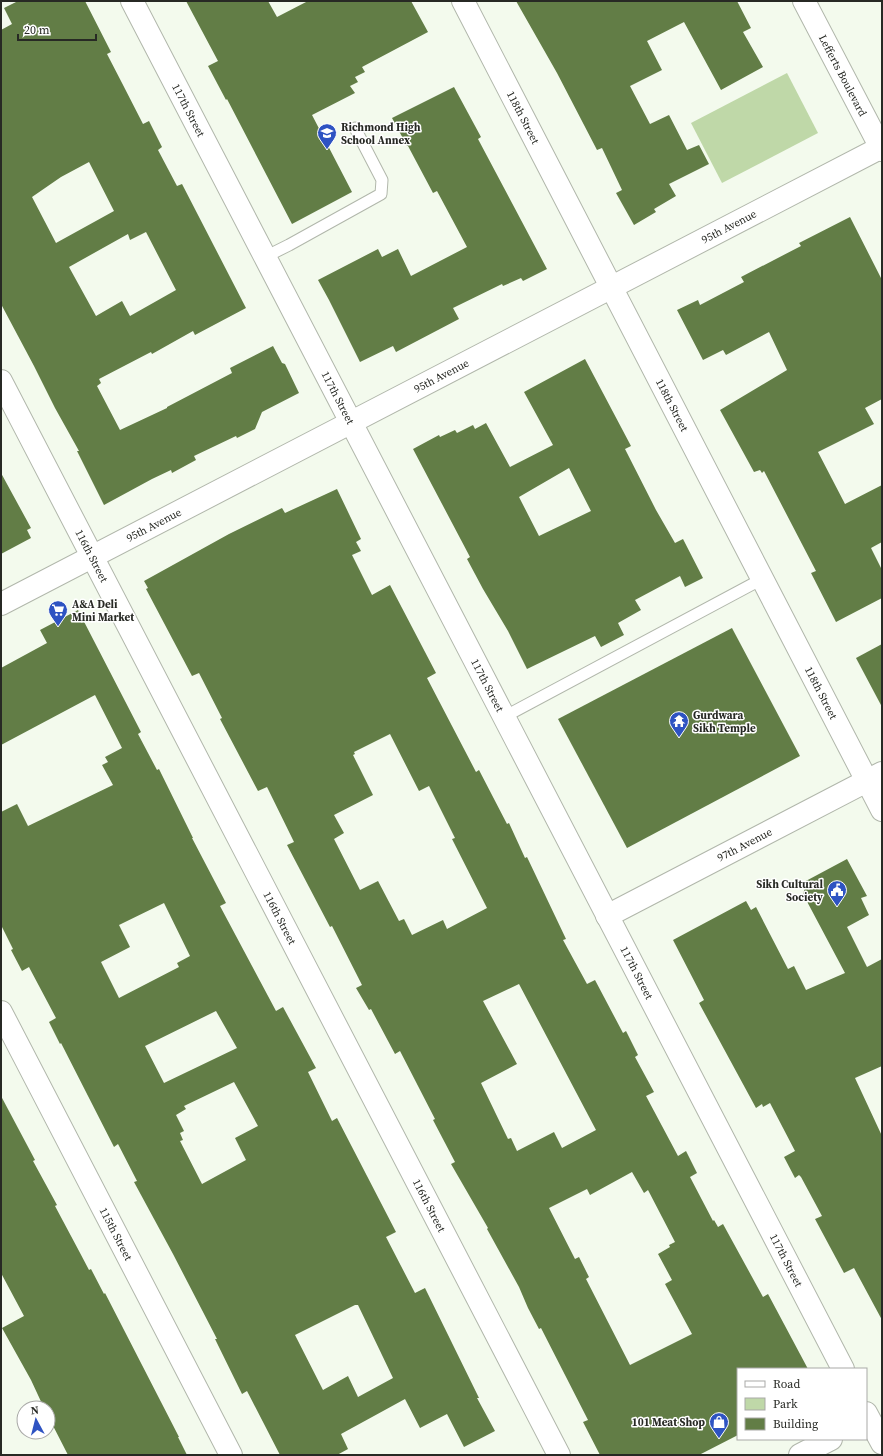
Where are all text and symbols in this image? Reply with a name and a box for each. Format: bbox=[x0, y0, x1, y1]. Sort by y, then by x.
scale bar bbox=[18, 16, 96, 42]
text: 20 m bbox=[24, 22, 50, 38]
street label: Lefferts Boulevard bbox=[815, 32, 871, 120]
street label: 117th Street bbox=[169, 81, 209, 140]
street label: 118th Street bbox=[503, 88, 543, 147]
place label: Richmond High School Annex bbox=[341, 120, 421, 148]
school or university icon: Richmond High School Annex bbox=[316, 122, 338, 150]
street label: 95th Avenue bbox=[699, 206, 759, 247]
street label: 95th Avenue bbox=[411, 355, 472, 396]
street label: 117th Street bbox=[318, 369, 358, 427]
street label: 118th Street bbox=[652, 376, 692, 434]
street label: 95th Avenue bbox=[124, 504, 184, 545]
street label: 116th Street bbox=[72, 527, 112, 585]
place label: A&A Deli Mini Market bbox=[72, 597, 135, 625]
supermarket icon: A&A Deli Mini Market bbox=[47, 599, 69, 627]
street label: 117th Street bbox=[468, 656, 508, 715]
street label: 118th Street bbox=[801, 664, 841, 722]
place label: Gurdwara Sikh Temple bbox=[693, 708, 756, 736]
temple icon: Gurdwara Sikh Temple bbox=[668, 710, 690, 738]
street label: 97th Avenue bbox=[714, 824, 775, 865]
place label: Sikh Cultural Society bbox=[756, 877, 823, 905]
public building icon: Sikh Cultural Society bbox=[826, 879, 848, 907]
street label: 116th Street bbox=[260, 889, 300, 947]
street label: 117th Street bbox=[617, 944, 657, 1002]
street label: 116th Street bbox=[409, 1176, 449, 1235]
street label: 115th Street bbox=[96, 1205, 136, 1263]
street label: 117th Street bbox=[766, 1231, 807, 1290]
legend bbox=[737, 1368, 867, 1440]
text: Road bbox=[773, 1376, 800, 1392]
text: Park bbox=[773, 1396, 798, 1412]
north arrow bbox=[16, 1400, 56, 1440]
text: N bbox=[30, 1403, 40, 1419]
shop icon: 101 Meat Shop bbox=[708, 1411, 730, 1439]
place label: 101 Meat Shop bbox=[632, 1415, 705, 1430]
text: Building bbox=[773, 1416, 818, 1432]

